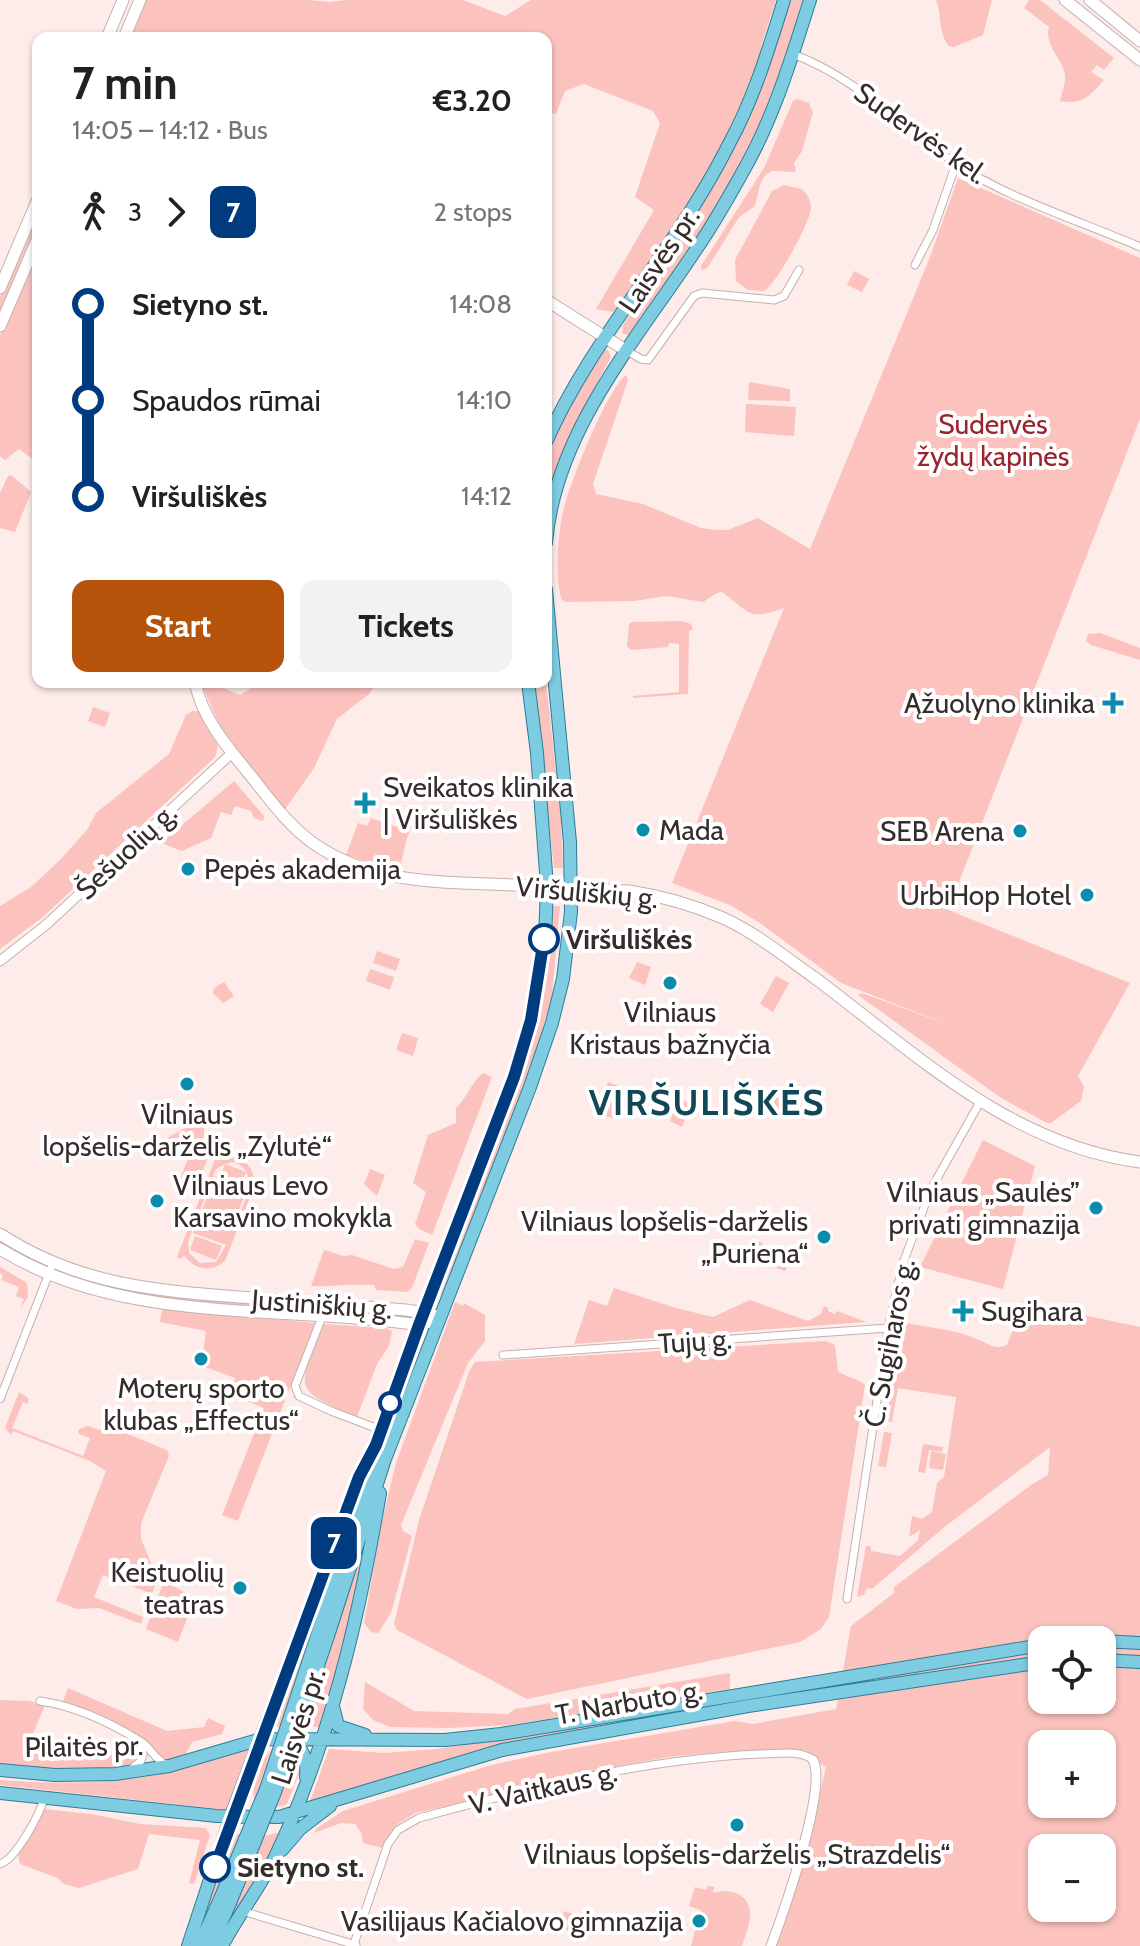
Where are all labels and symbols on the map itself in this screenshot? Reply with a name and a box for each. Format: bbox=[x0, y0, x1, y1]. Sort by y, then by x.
street label: Sudervės kel. bbox=[848, 75, 994, 191]
street label: Laisvės pr. bbox=[611, 201, 707, 319]
park label: Sudervės žydų kapinės bbox=[917, 407, 1069, 473]
place label: Ąžuolyno klinika bbox=[904, 686, 1096, 720]
marker: Ąžuolyno klinika bbox=[1102, 692, 1124, 714]
place label: Sveikatos klinika | Viršuliškės bbox=[383, 770, 574, 836]
marker: Sveikatos klinika | Viršuliškės bbox=[354, 792, 376, 814]
street label: Šešuolių g. bbox=[68, 796, 184, 906]
place label: Mada bbox=[659, 813, 725, 847]
place label: SEB Arena bbox=[880, 814, 1005, 848]
marker: Mada bbox=[634, 821, 652, 839]
marker: SEB Arena bbox=[1011, 822, 1029, 840]
place label: Pepės akademija bbox=[204, 852, 401, 886]
marker: Pepės akademija bbox=[179, 860, 197, 878]
street label: Viršuliškių g. bbox=[514, 869, 660, 915]
place label: UrbiHop Hotel bbox=[900, 878, 1071, 912]
marker: UrbiHop Hotel bbox=[1078, 886, 1096, 904]
place label: Viršuliškės bbox=[566, 922, 692, 956]
marker: Viršuliškės bbox=[529, 924, 559, 954]
marker: Vilniaus Kristaus bažnyčia bbox=[661, 974, 679, 992]
place label: Vilniaus Kristaus bažnyčia bbox=[569, 995, 771, 1061]
marker: Vilniaus lopšelis-darželis „Zylutė“ bbox=[178, 1075, 196, 1093]
district label: VIRŠULIŠKĖS bbox=[589, 1080, 825, 1124]
place label: Vilniaus lopšelis-darželis „Zylutė“ bbox=[43, 1097, 331, 1163]
place label: Vilniaus Levo Karsavino mokykla bbox=[173, 1168, 393, 1234]
place label: Vilniaus „Saulės” privati gimnazija bbox=[887, 1175, 1081, 1241]
marker: Vilniaus Levo Karsavino mokykla bbox=[148, 1192, 166, 1210]
marker: Vilniaus „Saulės” privati gimnazija bbox=[1087, 1199, 1105, 1217]
place label: Vilniaus lopšelis-darželis „Puriena“ bbox=[521, 1204, 808, 1270]
marker: Vilniaus lopšelis-darželis „Puriena“ bbox=[815, 1228, 833, 1246]
street label: Č. Sugiharos g. bbox=[856, 1256, 922, 1430]
street label: Justiniškių g. bbox=[250, 1282, 393, 1326]
place label: Sugihara bbox=[981, 1294, 1084, 1328]
marker: Sugihara bbox=[952, 1300, 974, 1322]
street label: Tujų g. bbox=[657, 1321, 733, 1361]
marker: Moterų sporto klubas „Effectus“ bbox=[192, 1350, 210, 1368]
place label: Moterų sporto klubas „Effectus“ bbox=[103, 1371, 299, 1437]
unlabelled marker bbox=[379, 1392, 401, 1414]
line badge: 7 bbox=[308, 1517, 360, 1569]
place label: Keistuolių teatras bbox=[111, 1555, 224, 1621]
marker: Keistuolių teatras bbox=[231, 1579, 249, 1597]
street label: Laisvės pr. bbox=[263, 1663, 333, 1789]
street label: T. Narbuto g. bbox=[553, 1672, 705, 1732]
street label: Pilaitės pr. bbox=[24, 1728, 144, 1764]
street label: V. Vaitkaus g. bbox=[466, 1754, 620, 1822]
marker: Vilniaus lopšelis-darželis „Strazdelis“ bbox=[728, 1816, 746, 1834]
place label: Vilniaus lopšelis-darželis „Strazdelis“ bbox=[524, 1837, 950, 1871]
place label: Sietyno st. bbox=[237, 1850, 364, 1884]
marker: Sietyno st. bbox=[200, 1852, 230, 1882]
place label: Vasilijaus Kačialovo gimnazija bbox=[341, 1904, 684, 1938]
marker: Vasilijaus Kačialovo gimnazija bbox=[690, 1912, 708, 1930]

